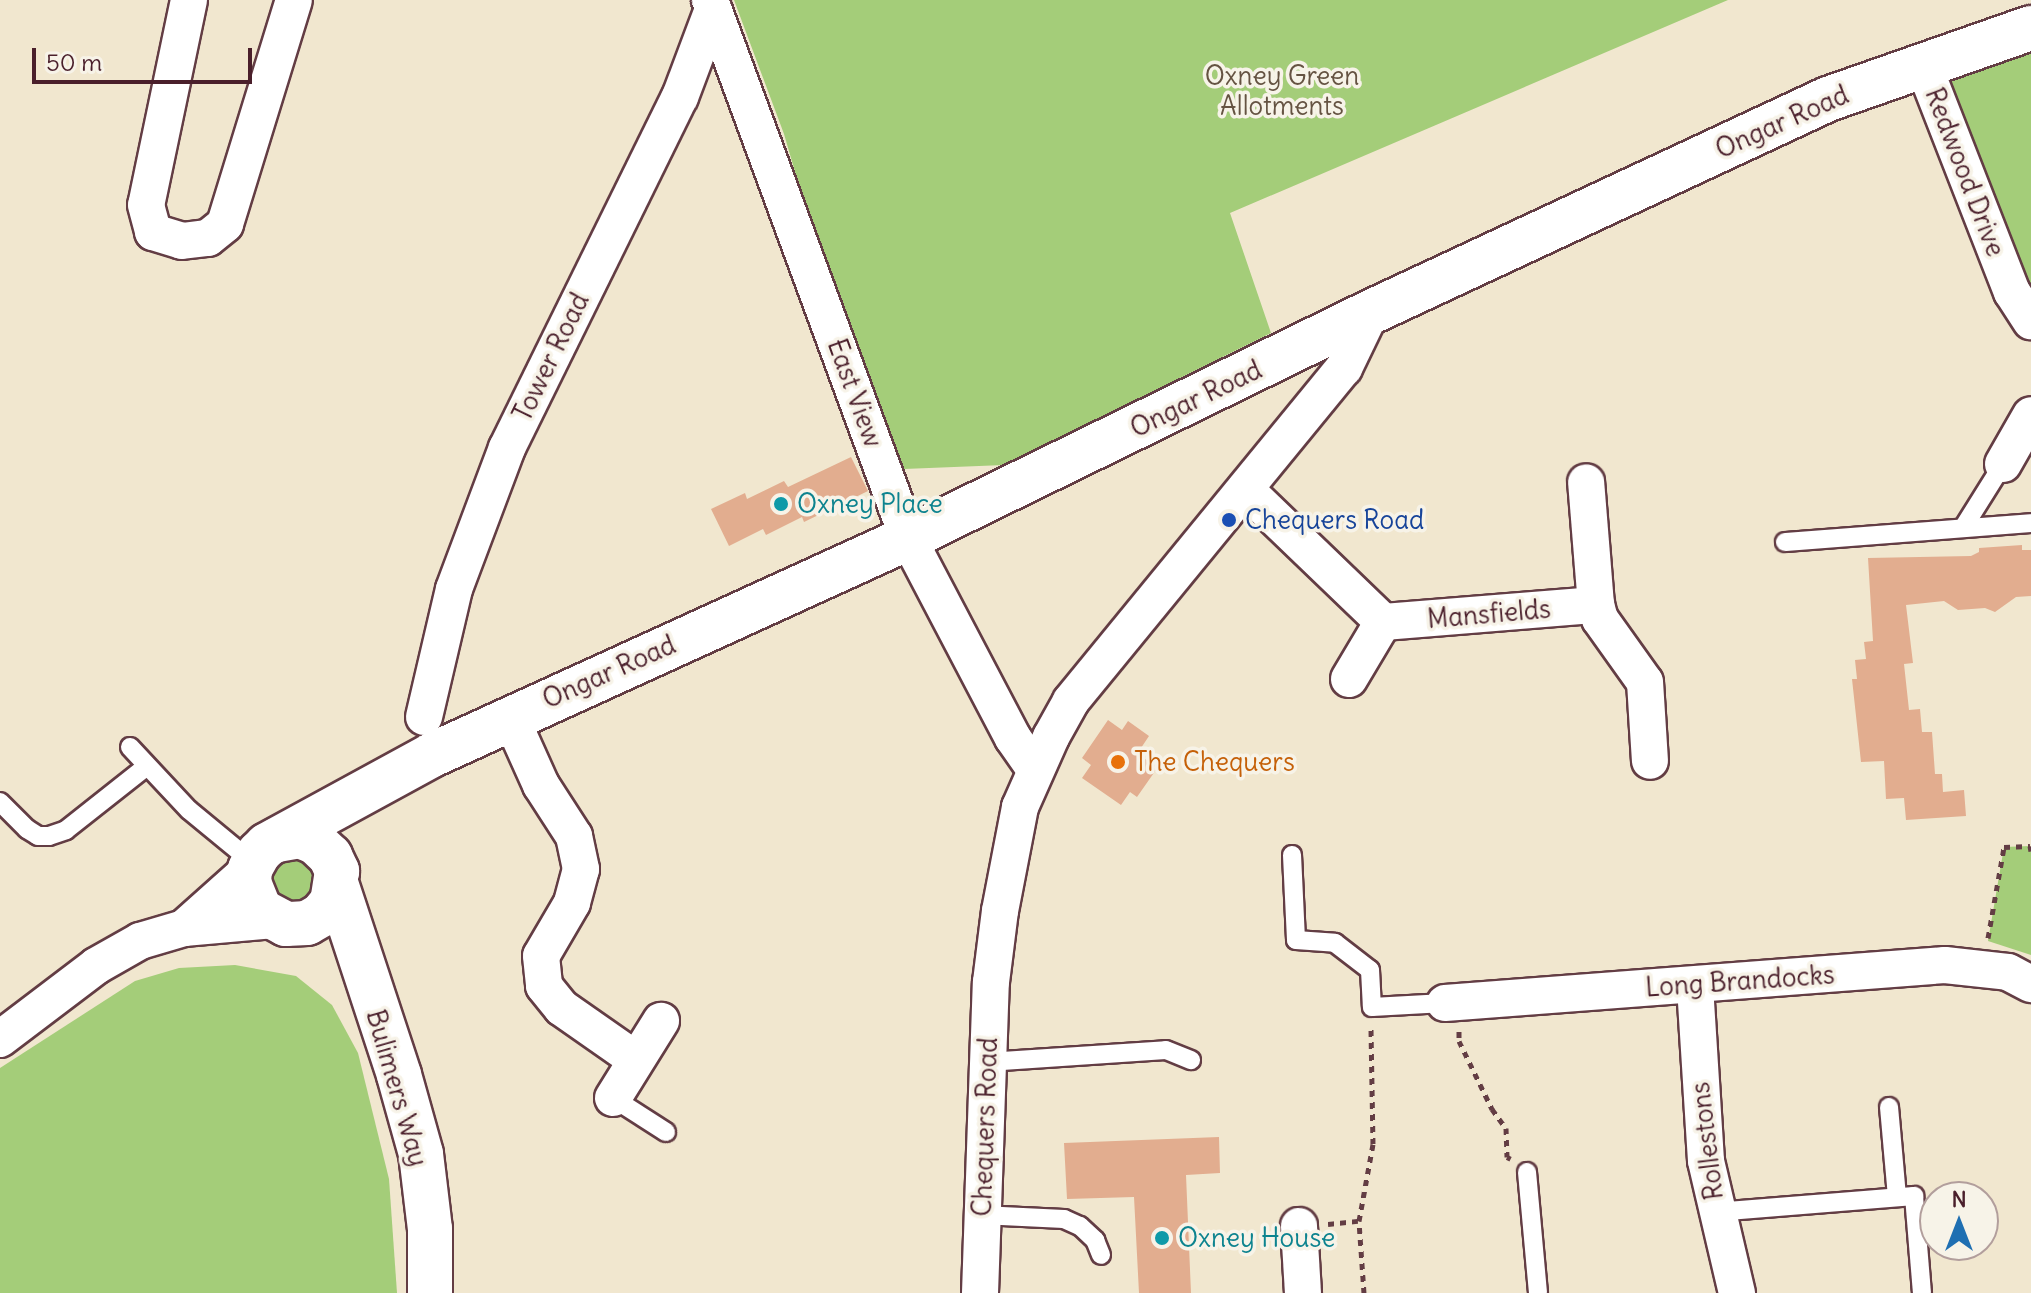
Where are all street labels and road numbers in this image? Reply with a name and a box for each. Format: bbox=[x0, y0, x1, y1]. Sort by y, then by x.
street label: Ongar Road bbox=[1711, 79, 1853, 165]
street label: Redwood Drive bbox=[1919, 83, 2011, 261]
street label: Tower Road bbox=[507, 288, 595, 426]
street label: East View bbox=[821, 335, 889, 451]
street label: Ongar Road bbox=[1125, 354, 1267, 444]
street label: Mansfields bbox=[1426, 593, 1552, 635]
street label: Ongar Road bbox=[538, 629, 680, 715]
street label: Long Brandocks bbox=[1644, 959, 1836, 1003]
street label: Bulimers Way bbox=[360, 1006, 434, 1170]
street label: Chequers Road bbox=[966, 1037, 1004, 1217]
street label: Rollestons bbox=[1684, 1080, 1730, 1202]

